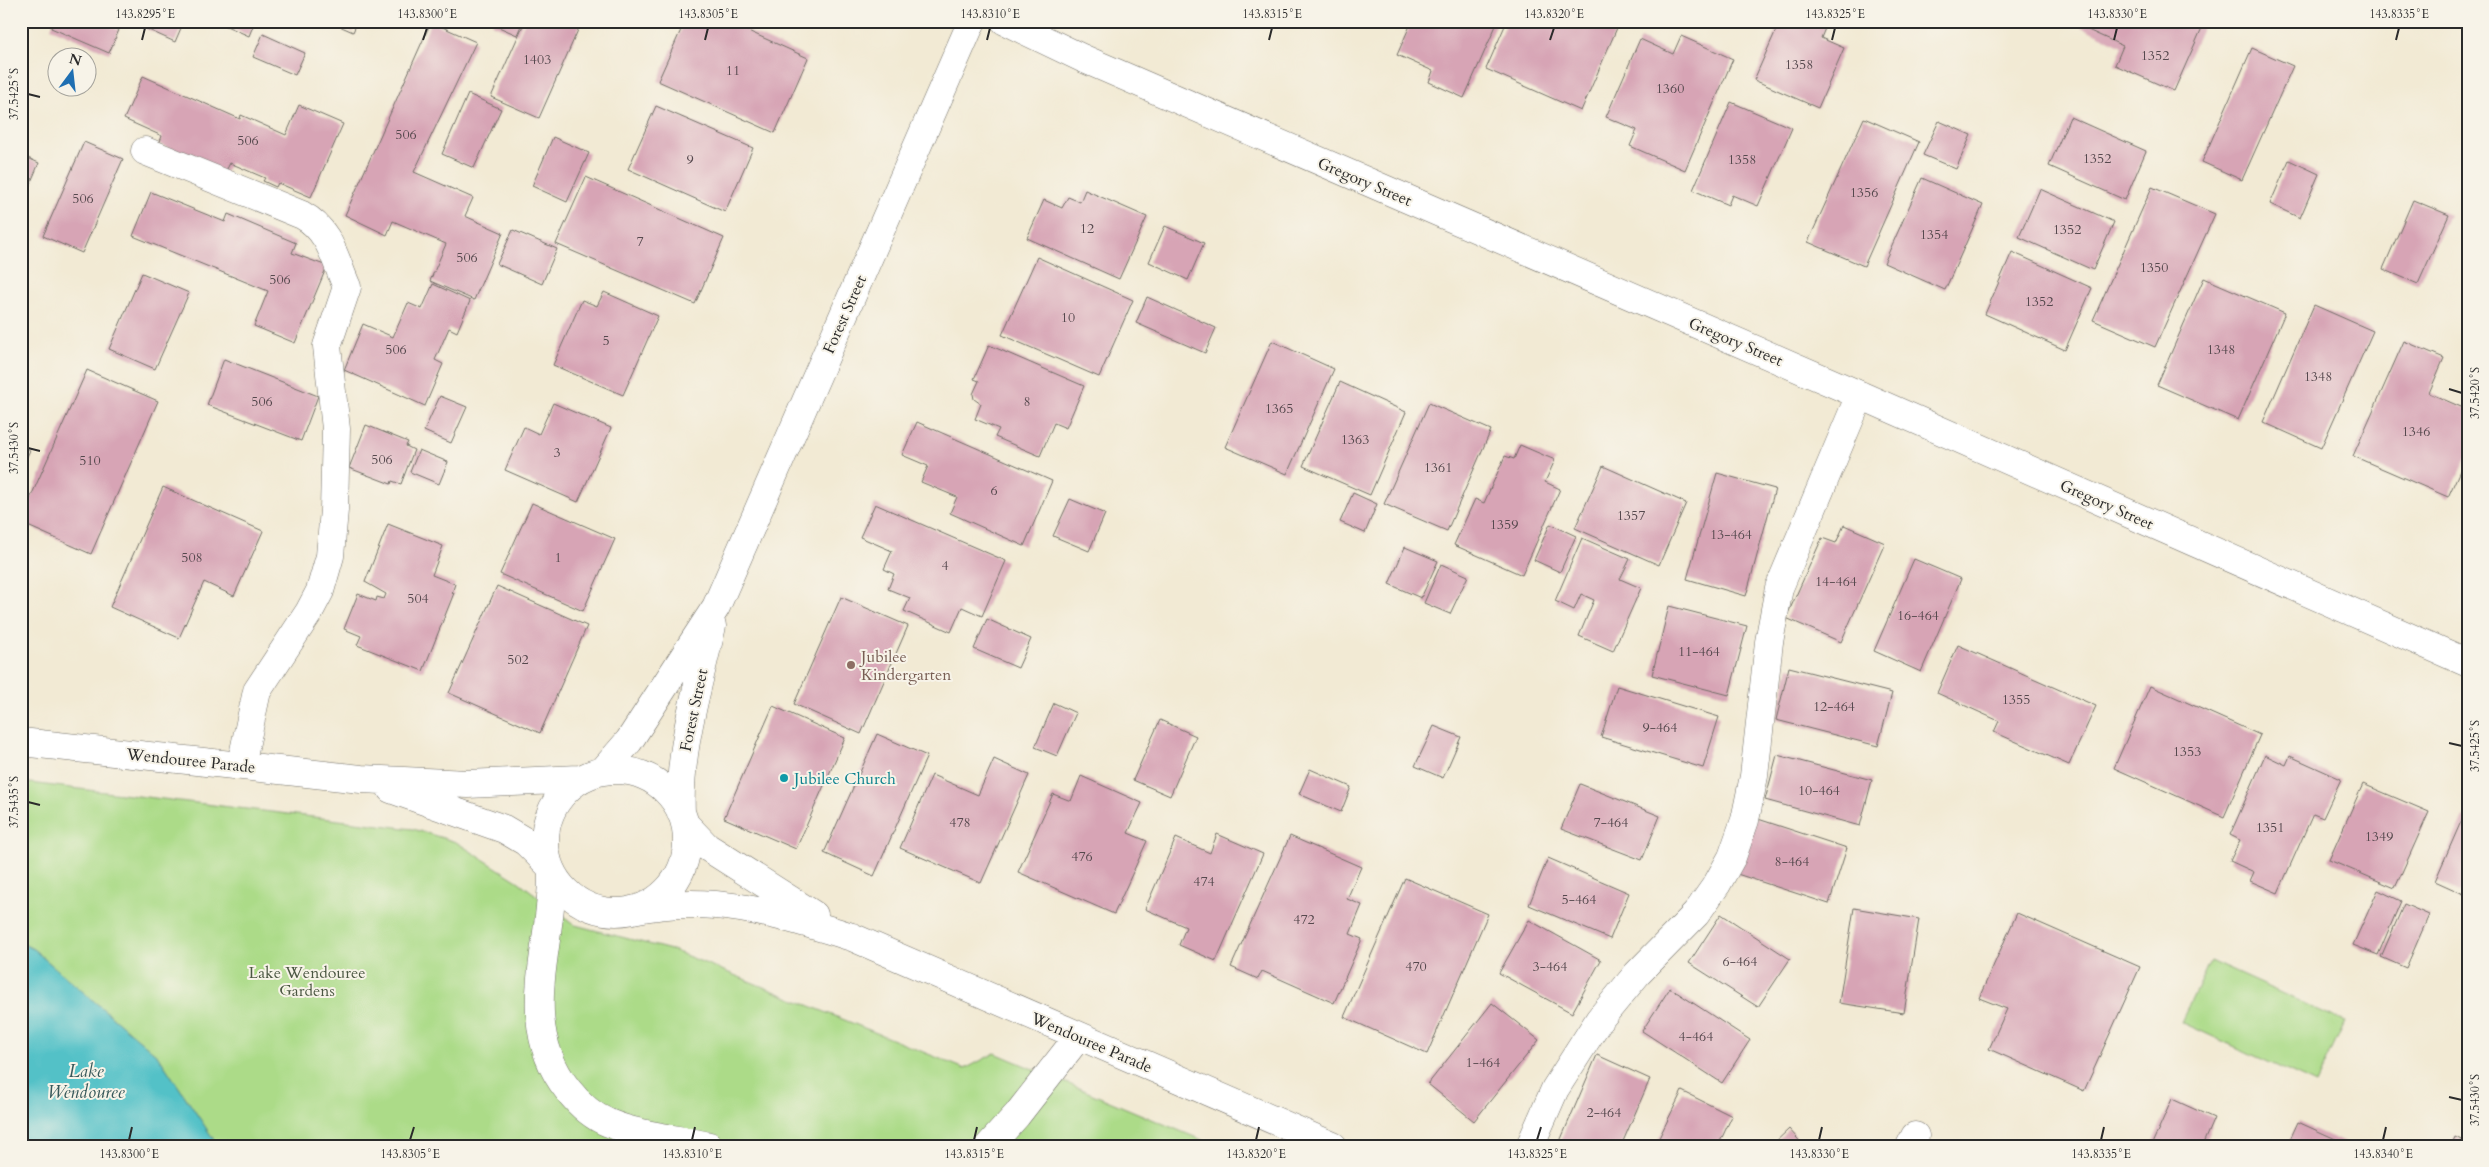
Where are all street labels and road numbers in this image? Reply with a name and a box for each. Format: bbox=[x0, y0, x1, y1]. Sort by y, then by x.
street label: Gregory Street bbox=[1314, 152, 1415, 212]
street label: Forest Street bbox=[818, 272, 872, 357]
street label: Gregory Street bbox=[1685, 312, 1786, 372]
street label: Gregory Street bbox=[2056, 474, 2157, 535]
street label: Forest Street bbox=[674, 667, 713, 754]
street label: Wendouree Parade bbox=[124, 743, 256, 779]
street label: Wendouree Parade bbox=[1027, 1007, 1156, 1078]

